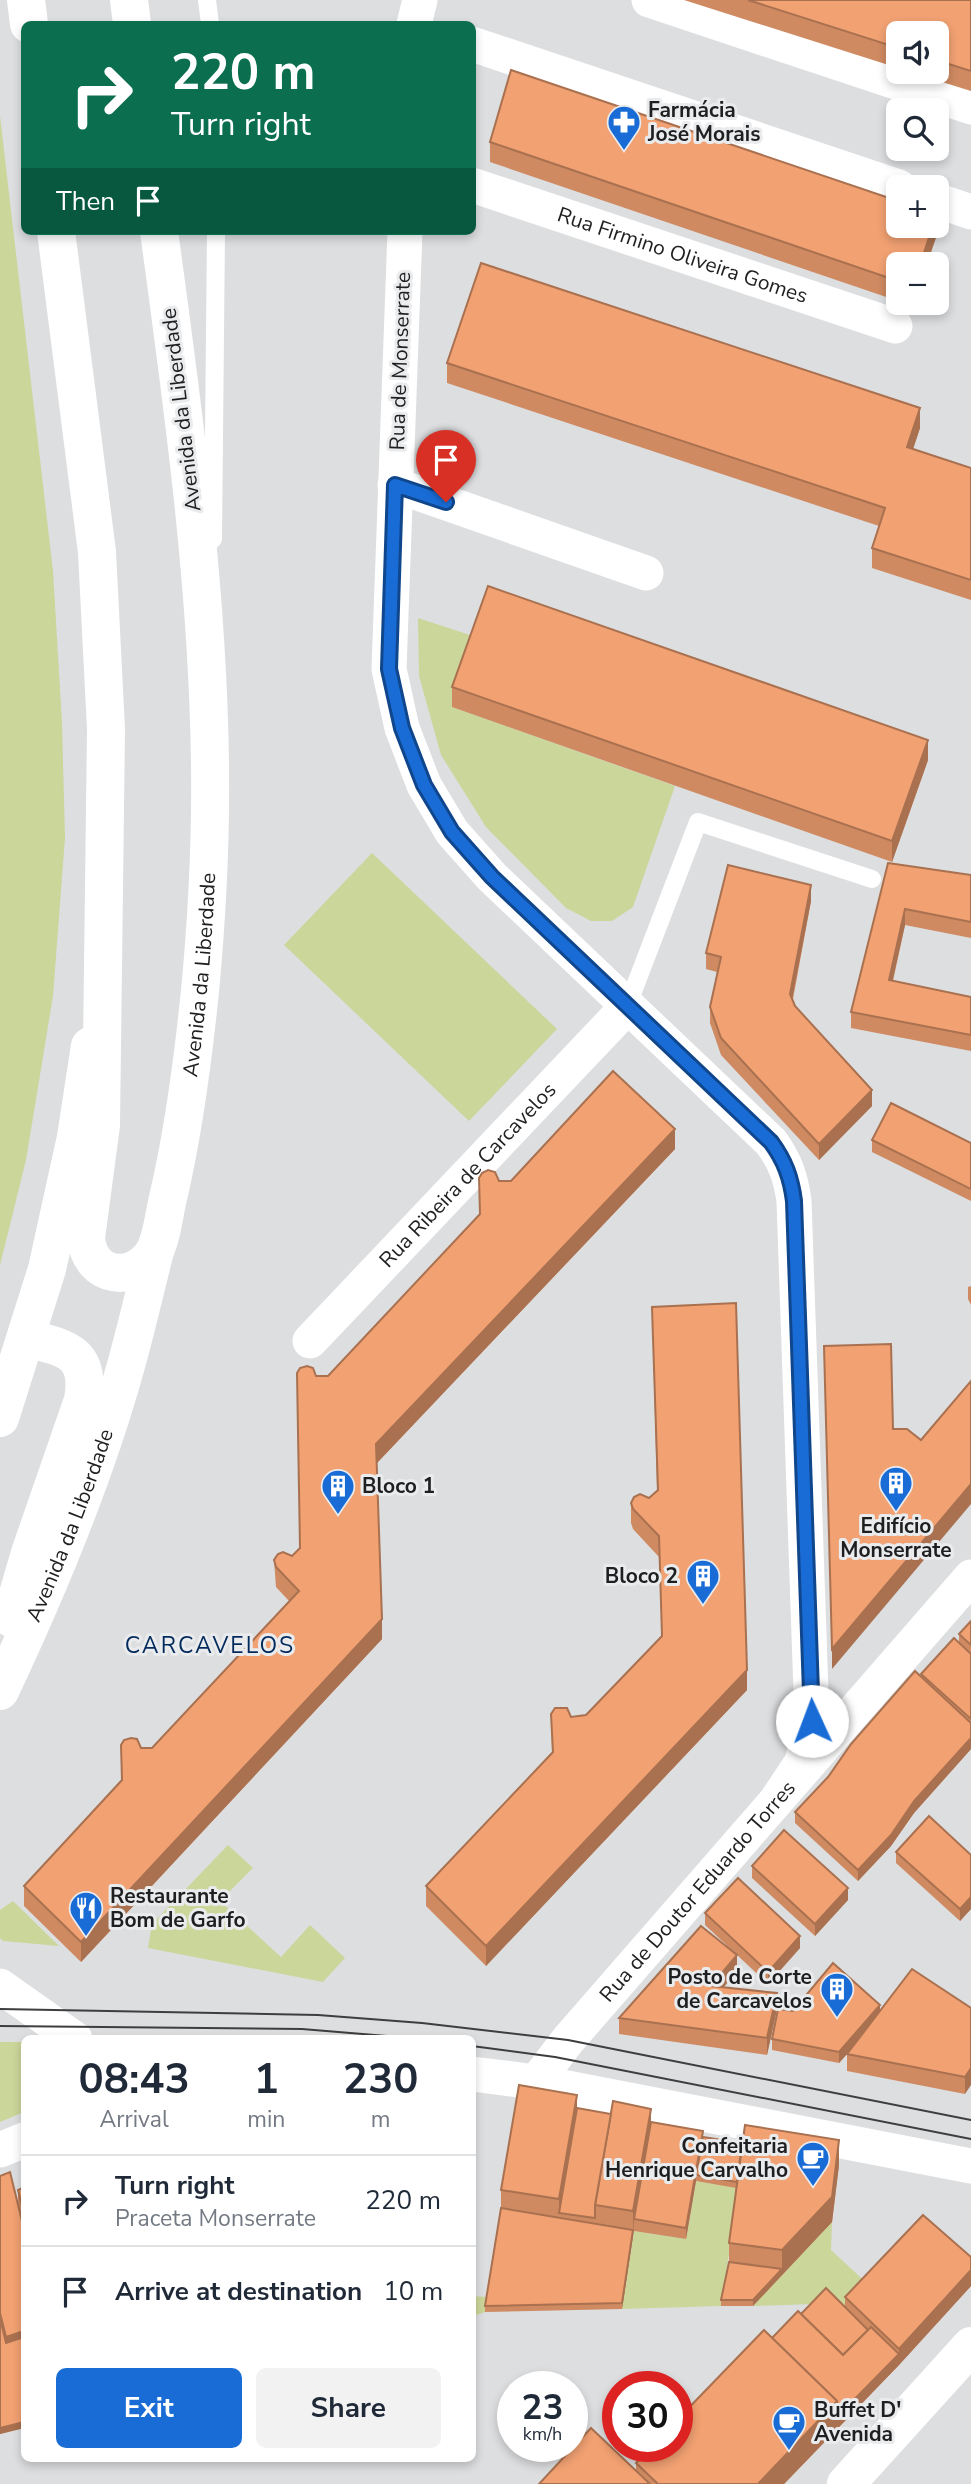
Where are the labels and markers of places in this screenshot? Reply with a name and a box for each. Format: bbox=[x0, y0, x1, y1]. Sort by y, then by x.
place label: Farmácia José Morais bbox=[647, 96, 760, 148]
pharmacy icon: Farmácia José Morais bbox=[605, 103, 643, 152]
pin bbox=[416, 430, 476, 502]
building icon: Edifício Monserrate bbox=[877, 1464, 915, 1513]
building icon: Bloco 1 bbox=[319, 1467, 357, 1516]
place label: Bloco 1 bbox=[362, 1472, 435, 1500]
place label: Edifício Monserrate bbox=[840, 1512, 952, 1564]
building icon: Bloco 2 bbox=[684, 1557, 722, 1606]
place label: Bloco 2 bbox=[605, 1562, 678, 1590]
place label: Restaurante Bom de Garfo bbox=[110, 1882, 246, 1934]
restaurant icon: Restaurante Bom de Garfo bbox=[67, 1889, 105, 1938]
place label: Posto de Corte de Carcavelos bbox=[667, 1963, 812, 2015]
building icon: Posto de Corte de Carcavelos bbox=[818, 1970, 856, 2019]
place label: Confeitaria Henrique Carvalho bbox=[605, 2132, 788, 2184]
cafe icon: Confeitaria Henrique Carvalho bbox=[794, 2139, 832, 2188]
place label: Buffet D' Avenida bbox=[814, 2396, 901, 2448]
cafe icon: Buffet D' Avenida bbox=[770, 2403, 808, 2452]

